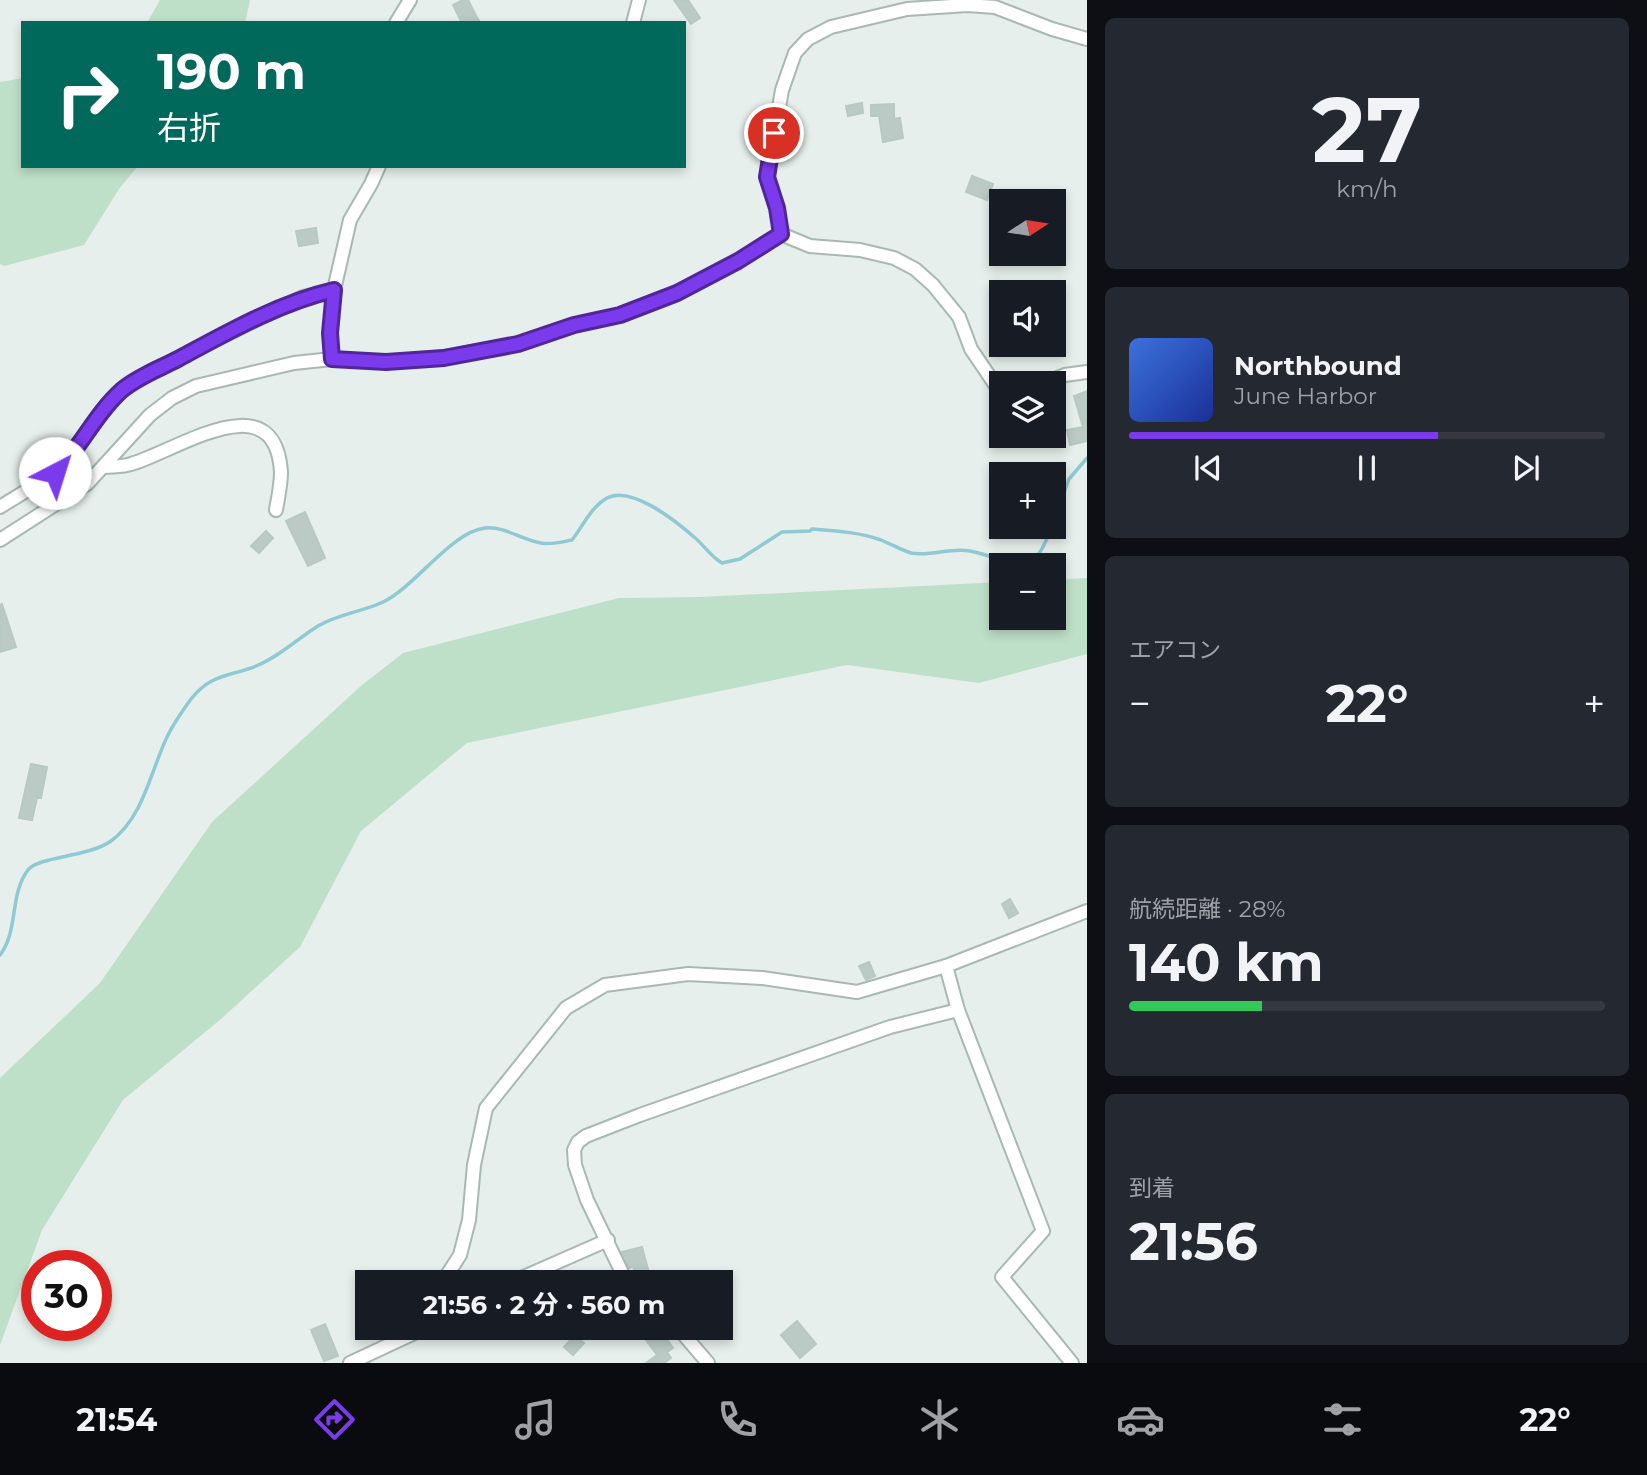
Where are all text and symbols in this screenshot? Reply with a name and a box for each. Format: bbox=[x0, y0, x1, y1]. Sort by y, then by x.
text: 190 m bbox=[157, 42, 306, 101]
icon: right bbox=[42, 49, 133, 140]
text: 27 bbox=[1312, 74, 1422, 185]
pin bbox=[744, 103, 804, 163]
text: 右折 bbox=[157, 108, 221, 147]
icon: arrive bbox=[755, 114, 793, 152]
text: km/h bbox=[1336, 175, 1398, 203]
north arrow bbox=[989, 189, 1066, 266]
map controls bbox=[989, 189, 1066, 630]
button: sound bbox=[989, 280, 1066, 357]
text: Northbound bbox=[1234, 350, 1402, 382]
button: layers bbox=[989, 371, 1066, 448]
text: June Harbor bbox=[1234, 382, 1377, 410]
position arrow bbox=[18, 436, 92, 510]
icon: previous bbox=[1189, 449, 1227, 487]
icon: pause bbox=[1348, 449, 1386, 487]
icon: next bbox=[1507, 449, 1545, 487]
button: + bbox=[989, 462, 1066, 539]
button: − bbox=[989, 553, 1066, 630]
text: エアコン bbox=[1129, 636, 1221, 664]
text: 22° bbox=[1325, 672, 1409, 735]
text: − bbox=[1129, 680, 1151, 727]
text: + bbox=[1583, 680, 1605, 727]
text: 航続距離 · 28% bbox=[1129, 895, 1285, 923]
text: 140 km bbox=[1129, 931, 1324, 994]
text: 到着 bbox=[1129, 1174, 1175, 1202]
text: 21:56 bbox=[1129, 1210, 1258, 1273]
speed limit sign: 30 bbox=[21, 1250, 112, 1341]
text: 21:56 · 2 分 · 560 m bbox=[423, 1289, 665, 1321]
icon: directions bbox=[310, 1395, 359, 1444]
icon: music bbox=[511, 1395, 560, 1444]
icon: phone bbox=[713, 1395, 762, 1444]
icon: climate bbox=[915, 1395, 964, 1444]
icon: car bbox=[1116, 1395, 1165, 1444]
icon: filters bbox=[1318, 1395, 1367, 1444]
text: 21:54 bbox=[76, 1400, 157, 1439]
text: 22° bbox=[1519, 1400, 1571, 1439]

